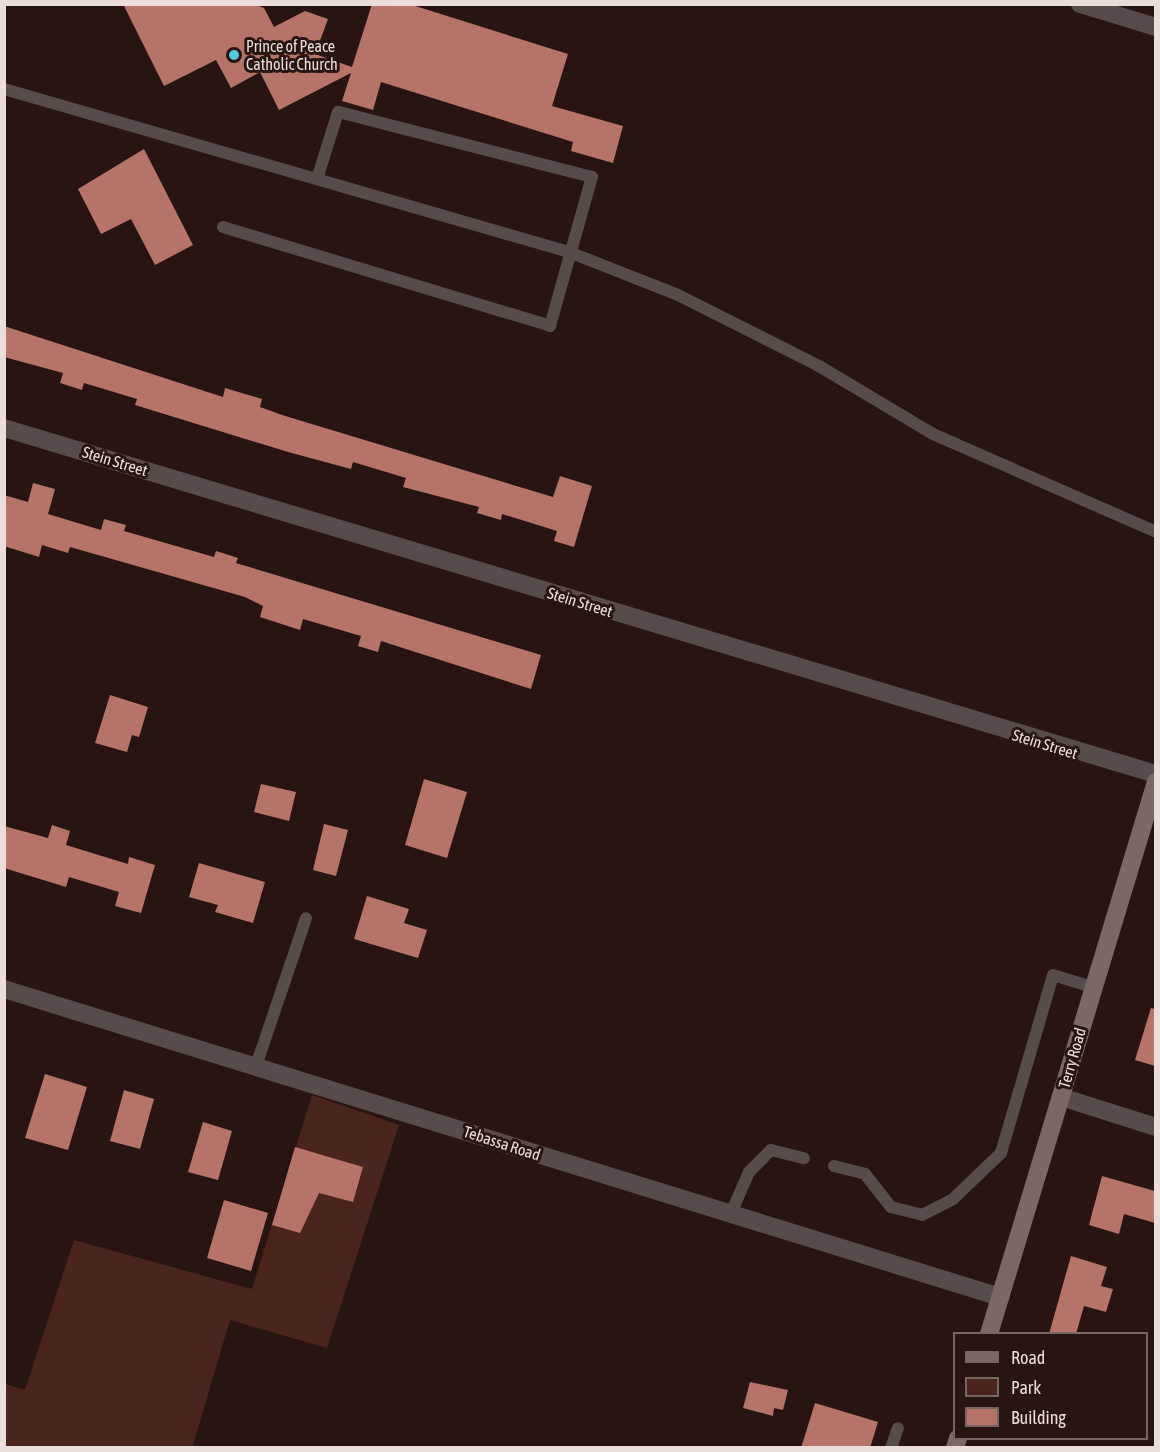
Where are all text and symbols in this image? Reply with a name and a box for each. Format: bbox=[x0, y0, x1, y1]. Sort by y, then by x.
place label: Prince of Peace Catholic Church bbox=[246, 36, 338, 74]
marker: Prince of Peace Catholic Church bbox=[227, 48, 241, 62]
street label: Stein Street bbox=[80, 442, 150, 480]
street label: Stein Street bbox=[545, 583, 615, 621]
street label: Stein Street bbox=[1010, 725, 1080, 763]
street label: Terry Road bbox=[1054, 1026, 1090, 1090]
street label: Tebassa Road bbox=[461, 1122, 543, 1164]
legend bbox=[953, 1332, 1148, 1440]
text: Road bbox=[1011, 1347, 1045, 1368]
text: Park bbox=[1011, 1377, 1041, 1398]
text: Building bbox=[1011, 1407, 1066, 1428]

